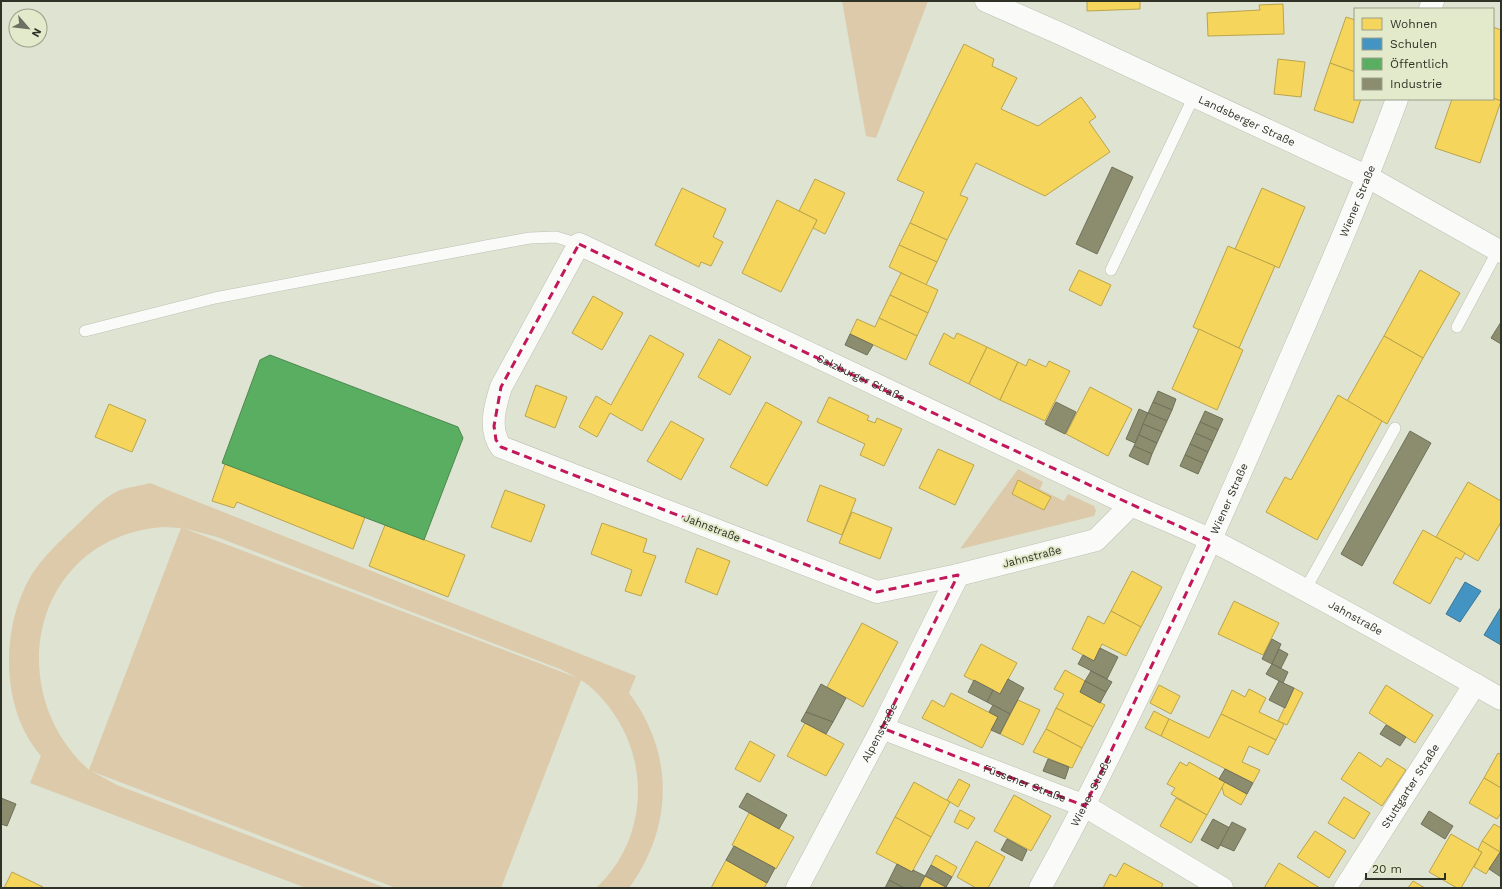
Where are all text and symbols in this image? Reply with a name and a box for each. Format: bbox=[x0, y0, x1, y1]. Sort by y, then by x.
north arrow bbox=[8, 8, 48, 48]
legend bbox=[1354, 8, 1494, 100]
text: Wohnen bbox=[1390, 17, 1438, 31]
text: N bbox=[29, 26, 44, 39]
text: Schulen bbox=[1390, 37, 1437, 51]
text: Öffentlich bbox=[1390, 57, 1449, 71]
text: Industrie bbox=[1390, 77, 1442, 91]
street label: Landsberger Straße bbox=[1196, 92, 1297, 149]
street label: Wiener Straße bbox=[1337, 163, 1378, 239]
street label: Salzburger Straße bbox=[815, 351, 907, 404]
street label: Wiener Straße bbox=[1208, 461, 1250, 536]
street label: Jahnstraße bbox=[682, 511, 742, 545]
street label: Jahnstraße bbox=[1001, 543, 1063, 571]
street label: Jahnstraße bbox=[1326, 597, 1385, 638]
street label: Alpenstraße bbox=[859, 701, 900, 764]
street label: Stuttgarter Straße bbox=[1378, 741, 1442, 831]
street label: Wiener Straße bbox=[1068, 755, 1114, 829]
street label: Füssener Straße bbox=[982, 761, 1068, 805]
scale bar bbox=[1366, 855, 1445, 881]
text: 20 m bbox=[1372, 862, 1402, 876]

